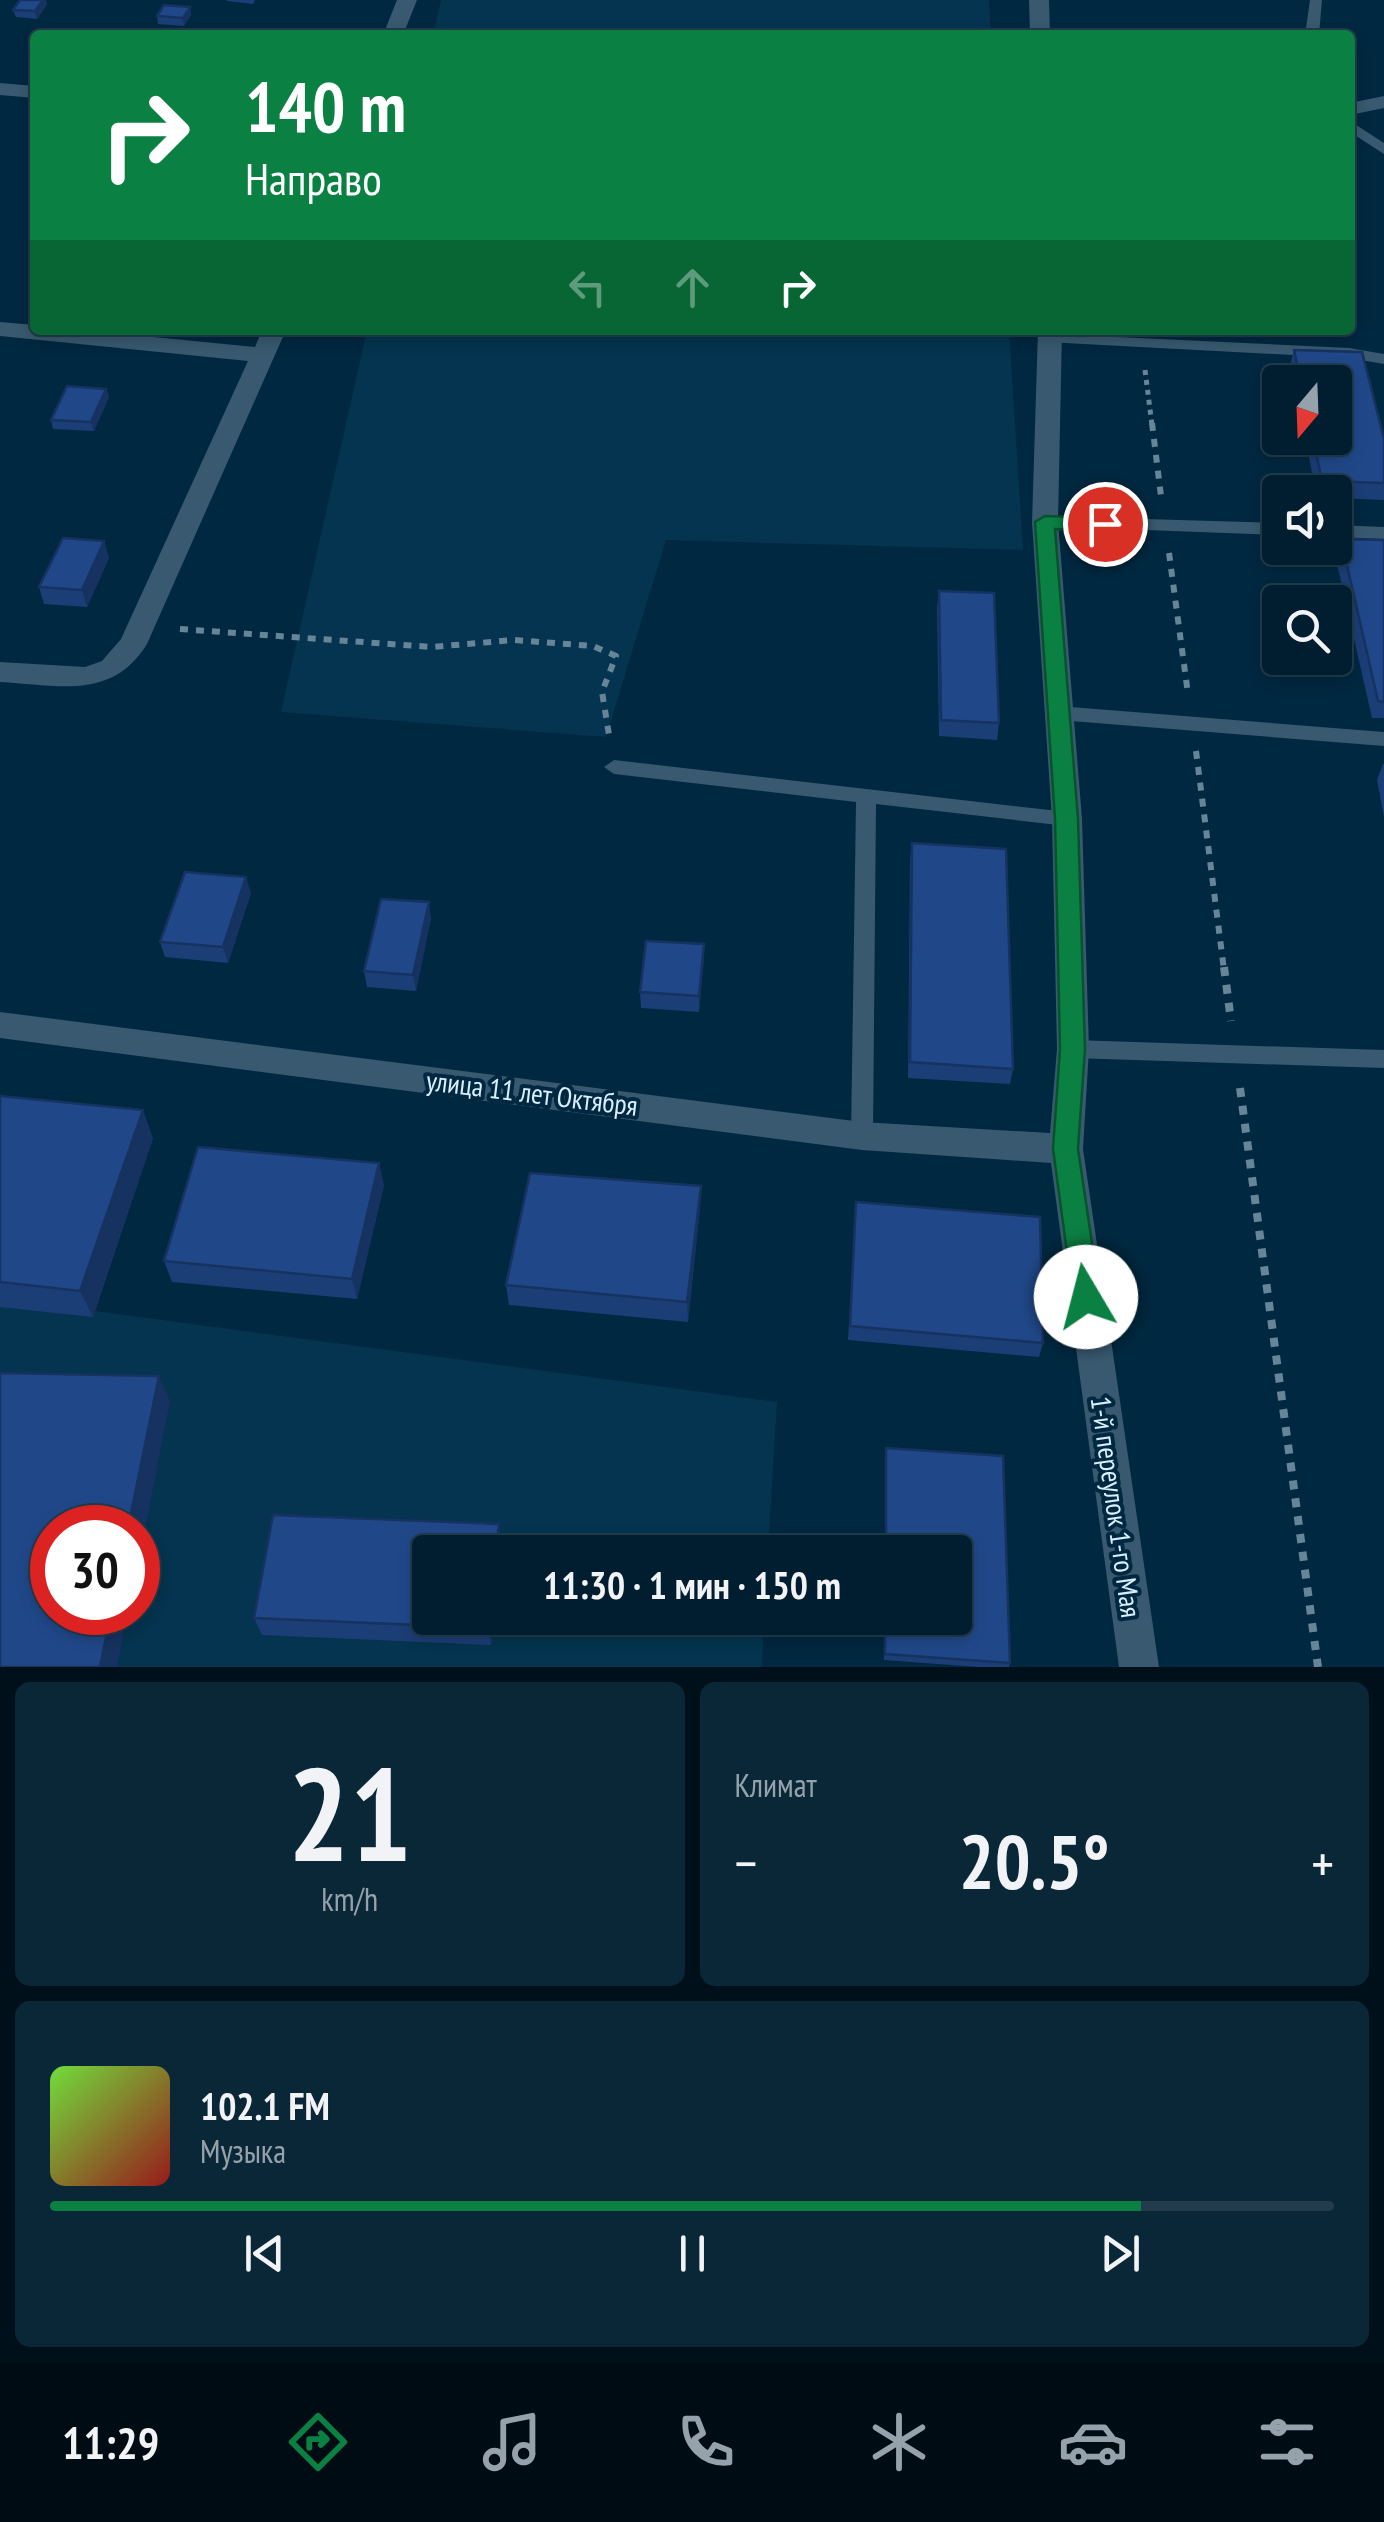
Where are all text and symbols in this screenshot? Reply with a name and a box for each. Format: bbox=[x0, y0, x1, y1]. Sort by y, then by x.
text: 140 m bbox=[245, 61, 406, 151]
icon: right bbox=[80, 70, 210, 200]
text: Направо bbox=[245, 149, 382, 207]
icon: left bbox=[560, 260, 615, 315]
icon: ahead bbox=[665, 260, 720, 315]
icon: right bbox=[770, 260, 825, 315]
north arrow bbox=[1262, 365, 1352, 455]
map controls bbox=[1262, 365, 1352, 675]
button: sound bbox=[1262, 475, 1352, 565]
pin bbox=[1063, 482, 1148, 567]
icon: arrive bbox=[1078, 497, 1133, 552]
button: search bbox=[1262, 585, 1352, 675]
street label: улица 11 лет Октября bbox=[424, 1061, 640, 1124]
position arrow bbox=[1034, 1245, 1138, 1349]
street label: 1-й переулок 1-го Мая bbox=[1083, 1394, 1150, 1620]
speed limit sign: 30 bbox=[30, 1505, 160, 1635]
text: 11:30 · 1 мин · 150 m bbox=[543, 1560, 841, 1609]
text: 21 bbox=[288, 1729, 412, 1897]
text: Климат bbox=[735, 1764, 817, 1806]
text: 20.5° bbox=[959, 1813, 1110, 1910]
text: − bbox=[735, 1827, 757, 1898]
text: + bbox=[1311, 1827, 1334, 1898]
text: km/h bbox=[321, 1878, 378, 1920]
text: 102.1 FM bbox=[200, 2081, 330, 2130]
text: Музыка bbox=[200, 2130, 286, 2172]
icon: previous bbox=[237, 2226, 292, 2281]
icon: pause bbox=[665, 2226, 720, 2281]
icon: next bbox=[1093, 2226, 1148, 2281]
icon: directions bbox=[283, 2407, 353, 2477]
icon: music bbox=[477, 2407, 547, 2477]
icon: phone bbox=[671, 2407, 741, 2477]
icon: climate bbox=[864, 2407, 934, 2477]
icon: car bbox=[1058, 2407, 1128, 2477]
icon: filters bbox=[1252, 2407, 1322, 2477]
text: 11:29 bbox=[62, 2413, 159, 2471]

